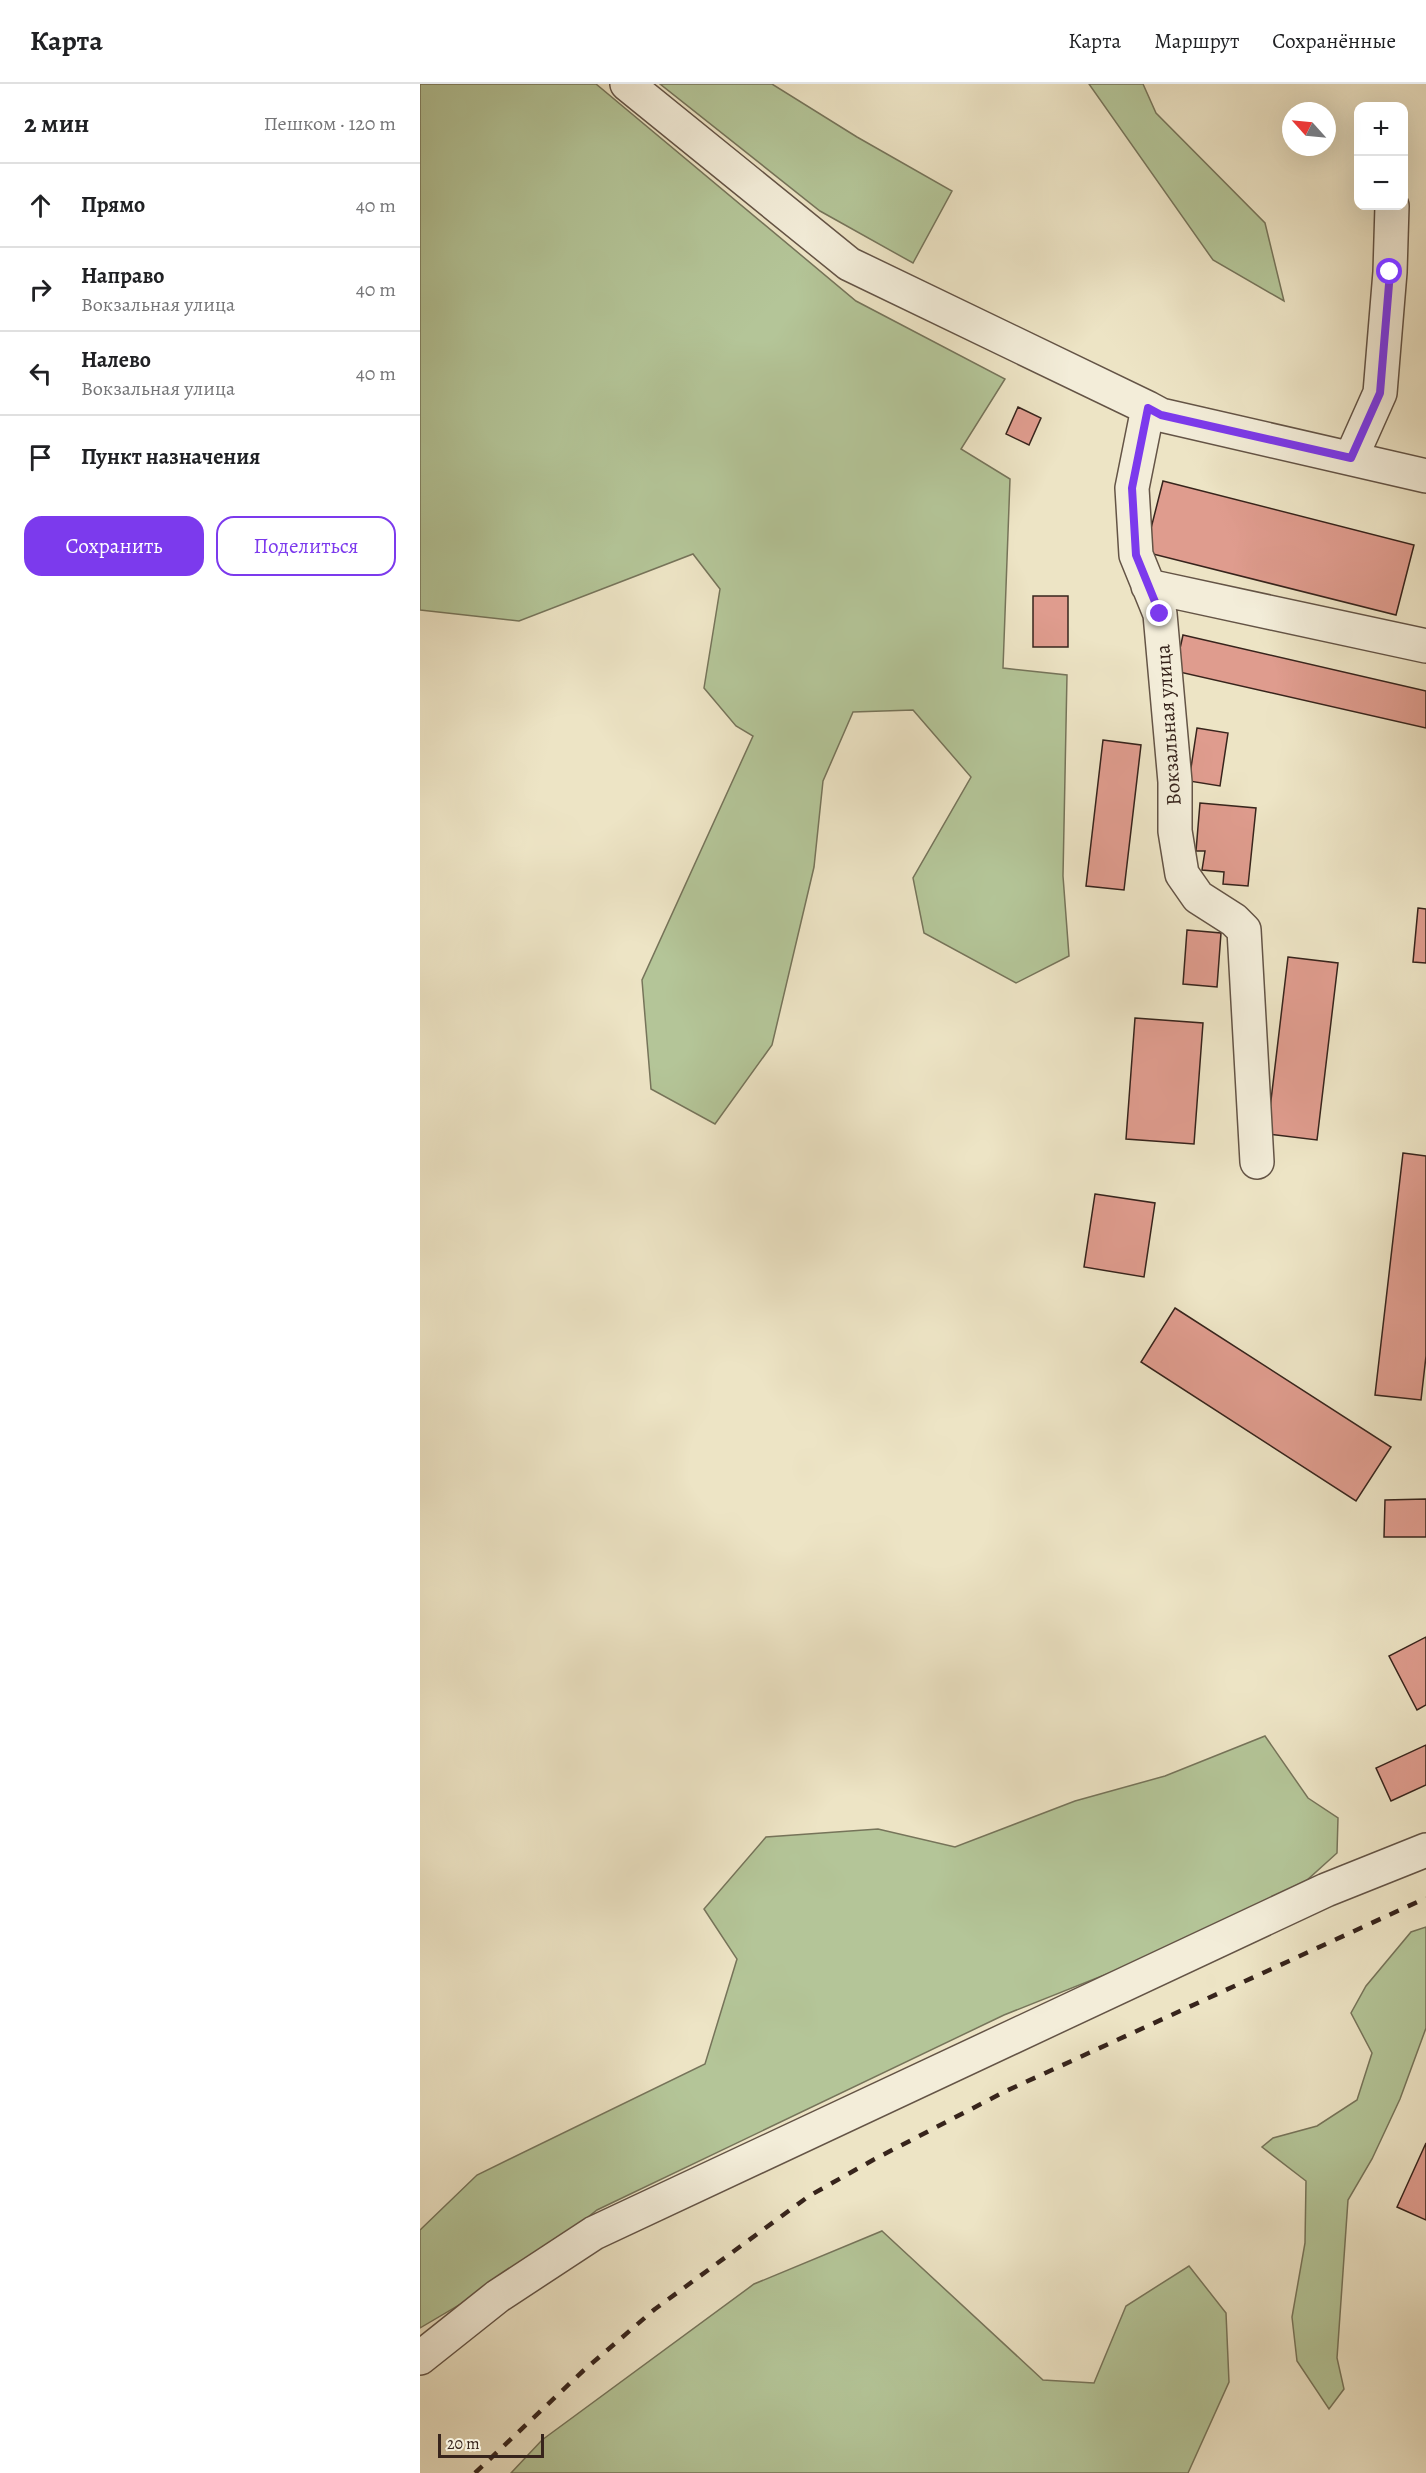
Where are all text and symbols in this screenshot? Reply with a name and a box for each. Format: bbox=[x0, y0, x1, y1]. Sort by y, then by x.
text: Карта bbox=[30, 22, 103, 60]
text: Карта bbox=[1068, 27, 1121, 55]
text: Маршрут bbox=[1154, 27, 1239, 55]
text: Сохранённые bbox=[1272, 27, 1396, 55]
north arrow bbox=[1282, 102, 1336, 156]
map controls bbox=[1354, 102, 1408, 210]
button: + bbox=[1354, 102, 1408, 156]
text: 2 мин bbox=[24, 106, 89, 141]
text: Пешком · 120 m bbox=[264, 110, 396, 137]
button: − bbox=[1354, 156, 1408, 210]
icon: ahead bbox=[24, 189, 57, 222]
text: Прямо bbox=[81, 190, 145, 220]
text: 40 m bbox=[356, 192, 396, 219]
route start bbox=[1376, 258, 1402, 284]
text: Направо bbox=[81, 261, 164, 291]
icon: right bbox=[24, 273, 57, 306]
text: 40 m bbox=[356, 276, 396, 303]
text: Вокзальная улица bbox=[81, 291, 235, 318]
text: Налево bbox=[81, 345, 151, 375]
icon: left bbox=[24, 357, 57, 390]
text: 40 m bbox=[356, 360, 396, 387]
text: Вокзальная улица bbox=[81, 375, 235, 402]
icon: arrive bbox=[24, 441, 57, 474]
text: Пункт назначения bbox=[81, 442, 260, 472]
button: Сохранить bbox=[24, 516, 204, 576]
button: Поделиться bbox=[216, 516, 396, 576]
route end bbox=[1146, 600, 1172, 626]
street label: Вокзальная улица bbox=[1148, 643, 1188, 807]
scale bar bbox=[438, 2431, 544, 2458]
text: 20 m bbox=[447, 2433, 480, 2455]

